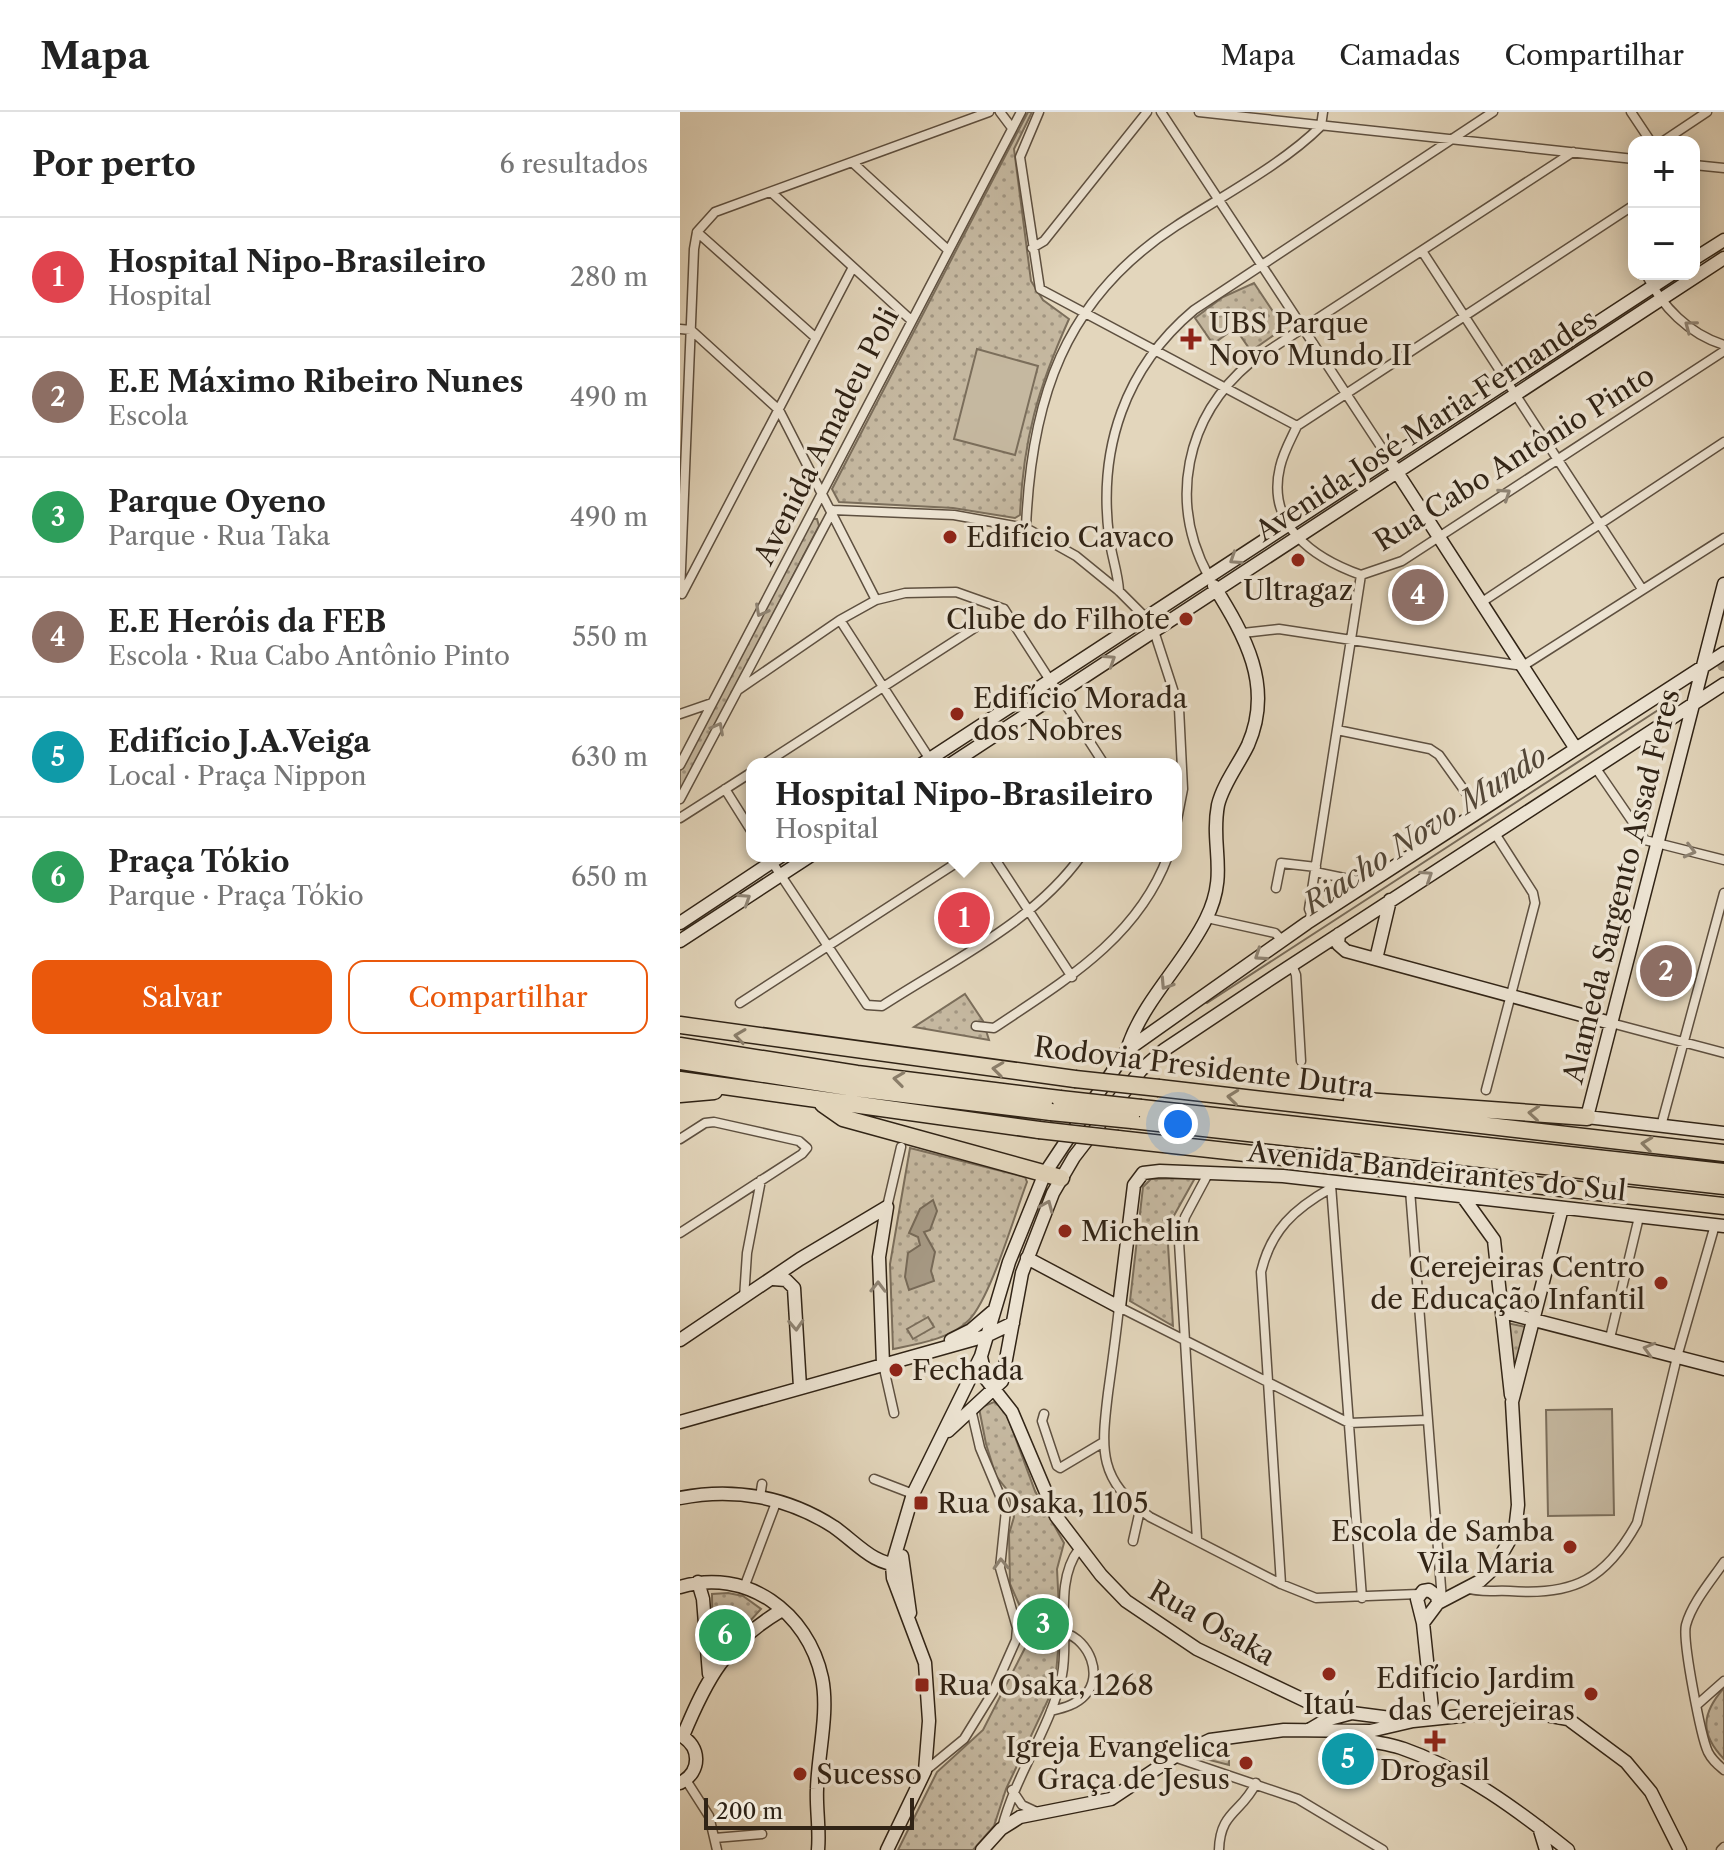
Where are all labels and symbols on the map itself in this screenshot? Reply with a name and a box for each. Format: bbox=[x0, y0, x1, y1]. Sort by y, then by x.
street label: Avenida Amadeu Poli bbox=[746, 302, 906, 571]
street label: Avenida José Maria Fernandes bbox=[1248, 302, 1603, 549]
place label: UBS Parque Novo Mundo II bbox=[1209, 306, 1412, 372]
one-way arrow bbox=[1684, 322, 1699, 336]
marker: UBS Parque Novo Mundo II bbox=[1180, 328, 1202, 350]
street label: Rua Cabo Antônio Pinto bbox=[1368, 358, 1660, 558]
one-way arrow bbox=[1496, 489, 1510, 504]
place label: Edifício Cavaco bbox=[966, 520, 1174, 554]
marker: Edifício Cavaco bbox=[941, 528, 959, 546]
one-way arrow bbox=[1230, 550, 1244, 565]
marker: Ultragaz bbox=[1289, 551, 1307, 569]
pin: 4 bbox=[1392, 565, 1444, 625]
place label: Ultragaz bbox=[1243, 573, 1353, 607]
one-way arrow bbox=[755, 602, 770, 617]
place label: Clube do Filhote bbox=[946, 602, 1170, 636]
marker: Clube do Filhote bbox=[1177, 610, 1195, 628]
one-way arrow bbox=[1101, 655, 1115, 670]
place label: Edifício Morada dos Nobres bbox=[973, 681, 1188, 747]
street label: Alameda Sargento Assad Feres bbox=[1555, 685, 1687, 1088]
marker: Edifício Morada dos Nobres bbox=[948, 705, 966, 723]
one-way arrow bbox=[708, 722, 723, 736]
water label: Riacho Novo Mundo bbox=[1294, 737, 1554, 923]
one-way arrow bbox=[1683, 842, 1697, 859]
one-way arrow bbox=[1418, 871, 1433, 886]
pin: 1 bbox=[938, 888, 990, 948]
one-way arrow bbox=[736, 893, 751, 908]
pin: 2 bbox=[1640, 941, 1692, 1001]
one-way arrow bbox=[1255, 945, 1269, 960]
one-way arrow bbox=[1160, 975, 1175, 989]
one-way arrow bbox=[733, 1028, 747, 1045]
street label: Rodovia Presidente Dutra bbox=[1032, 1029, 1376, 1105]
one-way arrow bbox=[991, 1061, 1005, 1078]
one-way arrow bbox=[892, 1071, 905, 1088]
one-way arrow bbox=[1226, 1088, 1239, 1105]
your location bbox=[1158, 1104, 1198, 1144]
one-way arrow bbox=[1527, 1104, 1540, 1121]
street label: Avenida Bandeirantes do Sul bbox=[1245, 1134, 1628, 1208]
one-way arrow bbox=[1640, 1135, 1653, 1152]
one-way arrow bbox=[1038, 1200, 1054, 1215]
place label: Michelin bbox=[1081, 1214, 1200, 1248]
marker: Michelin bbox=[1056, 1222, 1074, 1240]
place label: Cerejeiras Centro de Educação Infantil bbox=[1370, 1250, 1645, 1316]
marker: Cerejeiras Centro de Educação Infantil bbox=[1652, 1274, 1670, 1292]
one-way arrow bbox=[870, 1280, 887, 1293]
one-way arrow bbox=[787, 1319, 804, 1332]
one-way arrow bbox=[1642, 1342, 1656, 1358]
place label: Fechada bbox=[912, 1353, 1024, 1387]
marker: Fechada bbox=[887, 1361, 905, 1379]
place label: Rua Osaka, 1105 bbox=[937, 1486, 1149, 1520]
marker: Rua Osaka, 1105 bbox=[912, 1494, 930, 1512]
place label: Escola de Samba Vila Maria bbox=[1331, 1514, 1554, 1580]
marker: Escola de Samba Vila Maria bbox=[1561, 1538, 1579, 1556]
one-way arrow bbox=[992, 1557, 1009, 1570]
street label: Rua Osaka bbox=[1143, 1573, 1281, 1673]
pin: 3 bbox=[1017, 1594, 1069, 1654]
pin: 6 bbox=[699, 1605, 751, 1665]
place label: Edifício Jardim das Cerejeiras bbox=[1376, 1661, 1575, 1727]
marker: Itaú bbox=[1320, 1665, 1338, 1683]
place label: Rua Osaka, 1268 bbox=[938, 1668, 1154, 1702]
marker: Rua Osaka, 1268 bbox=[913, 1676, 931, 1694]
marker: Edifício Jardim das Cerejeiras bbox=[1582, 1685, 1600, 1703]
place label: Itaú bbox=[1303, 1687, 1355, 1721]
pin: 5 bbox=[1322, 1729, 1374, 1789]
place label: Igreja Evangelica Graça de Jesus bbox=[1006, 1730, 1230, 1796]
marker: Drogasil bbox=[1426, 1732, 1444, 1750]
place label: Drogasil bbox=[1380, 1753, 1490, 1787]
marker: Igreja Evangelica Graça de Jesus bbox=[1237, 1754, 1255, 1772]
place label: Sucesso bbox=[816, 1757, 922, 1791]
marker: Sucesso bbox=[791, 1765, 809, 1783]
scale bar bbox=[704, 1794, 914, 1830]

